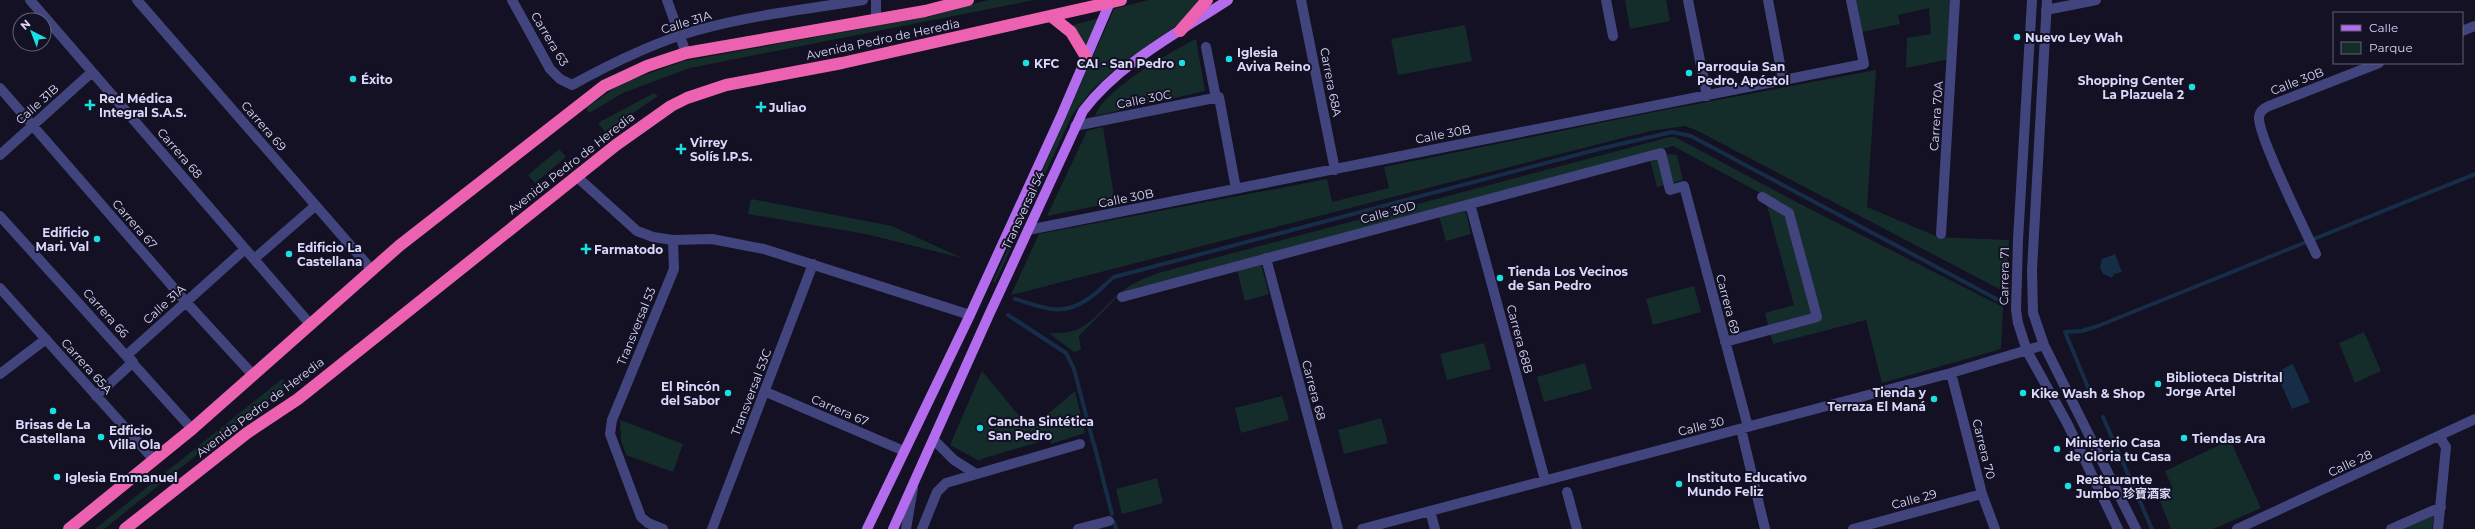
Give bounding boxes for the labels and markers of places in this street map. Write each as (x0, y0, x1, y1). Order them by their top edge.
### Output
place label: Nuevo Ley Wah (2025, 30, 2123, 45)
marker: Nuevo Ley Wah (2012, 32, 2022, 42)
place label: Iglesia Aviva Reino (1236, 45, 1311, 74)
marker: Iglesia Aviva Reino (1224, 54, 1234, 64)
place label: KFC (1034, 56, 1059, 71)
place label: CAI - San Pedro (1077, 56, 1174, 71)
marker: KFC (1021, 58, 1031, 68)
marker: CAI - San Pedro (1177, 58, 1187, 68)
place label: Parroquia San Pedro, Apóstol (1697, 59, 1789, 88)
marker: Parroquia San Pedro, Apóstol (1684, 68, 1694, 78)
place label: Éxito (361, 72, 393, 87)
place label: Shopping Center La Plazuela 2 (2078, 73, 2184, 102)
marker: Éxito (348, 74, 358, 84)
marker: Shopping Center La Plazuela 2 (2187, 82, 2197, 92)
place label: Red Médica Integral S.A.S. (99, 91, 187, 120)
marker: Red Médica Integral S.A.S. (84, 99, 96, 111)
place label: Juliao (768, 100, 806, 115)
marker: Juliao (756, 102, 766, 112)
place label: Virrey Solís I.P.S. (689, 135, 752, 164)
marker: Virrey Solís I.P.S. (675, 143, 687, 155)
place label: Edificio Mari. Val (36, 225, 89, 254)
marker: Edificio Mari. Val (92, 234, 102, 244)
place label: Edificio La Castellana (297, 240, 362, 269)
place label: Farmatodo (594, 242, 663, 257)
marker: Farmatodo (581, 244, 591, 254)
marker: Edificio La Castellana (284, 249, 294, 259)
place label: Tienda Los Vecinos de San Pedro (1508, 264, 1629, 293)
marker: Tienda Los Vecinos de San Pedro (1495, 273, 1505, 283)
place label: Biblioteca Distrital Jorge Artel (2165, 370, 2283, 399)
place label: El Rincón del Sabor (661, 379, 720, 408)
marker: Biblioteca Distrital Jorge Artel (2153, 379, 2163, 389)
place label: Tienda y Terraza El Maná (1827, 385, 1927, 414)
place label: Kike Wash & Shop (2031, 386, 2145, 401)
marker: El Rincón del Sabor (723, 388, 733, 398)
marker: Kike Wash & Shop (2018, 388, 2028, 398)
marker: Tienda y Terraza El Maná (1929, 394, 1939, 404)
marker: Brisas de La Castellana (48, 406, 58, 416)
place label: Cancha Sintética San Pedro (988, 414, 1094, 443)
place label: Brisas de La Castellana (15, 417, 91, 446)
place label: Edficio Villa Ola (108, 423, 161, 452)
marker: Cancha Sintética San Pedro (975, 423, 985, 433)
place label: Tiendas Ara (2192, 431, 2266, 446)
marker: Edficio Villa Ola (96, 432, 106, 442)
marker: Tiendas Ara (2179, 433, 2189, 443)
place label: Ministerio Casa de Gloria tu Casa (2065, 435, 2171, 464)
marker: Ministerio Casa de Gloria tu Casa (2052, 444, 2062, 454)
place label: Iglesia Emmanuel (65, 470, 178, 485)
place label: Instituto Educativo Mundo Feliz (1687, 470, 1807, 499)
marker: Iglesia Emmanuel (52, 472, 62, 482)
place label: Restaurante Jumbo 珍寶酒家 (2075, 472, 2171, 501)
marker: Instituto Educativo Mundo Feliz (1674, 479, 1684, 489)
marker: Restaurante Jumbo 珍寶酒家 (2063, 481, 2073, 491)

